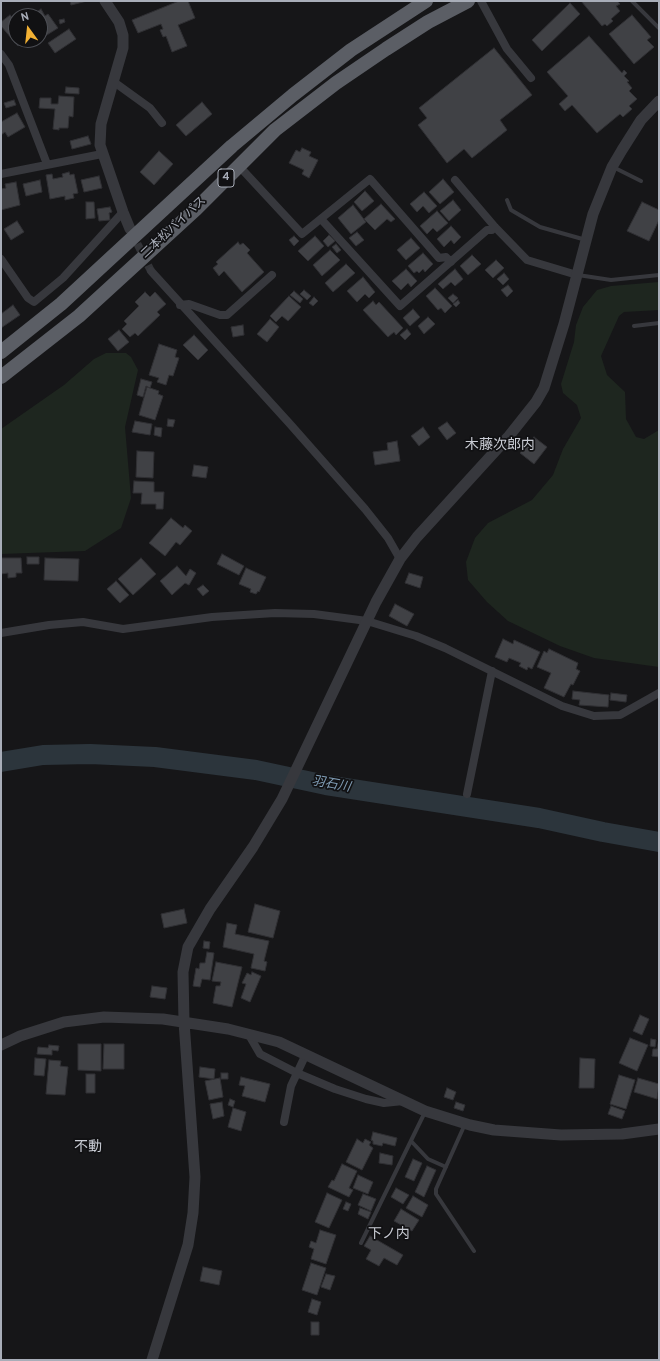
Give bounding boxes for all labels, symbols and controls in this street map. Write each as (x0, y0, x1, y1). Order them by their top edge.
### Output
north arrow (8, 8, 48, 48)
text: N (20, 10, 31, 25)
road number: 4 (218, 169, 234, 187)
street label: 二本松バイパス (138, 194, 210, 262)
district label: 木藤次郎内 (465, 438, 535, 454)
water label: 羽石川 (310, 774, 352, 796)
district label: 不動 (74, 1140, 102, 1156)
district label: 下ノ内 (368, 1227, 410, 1243)

